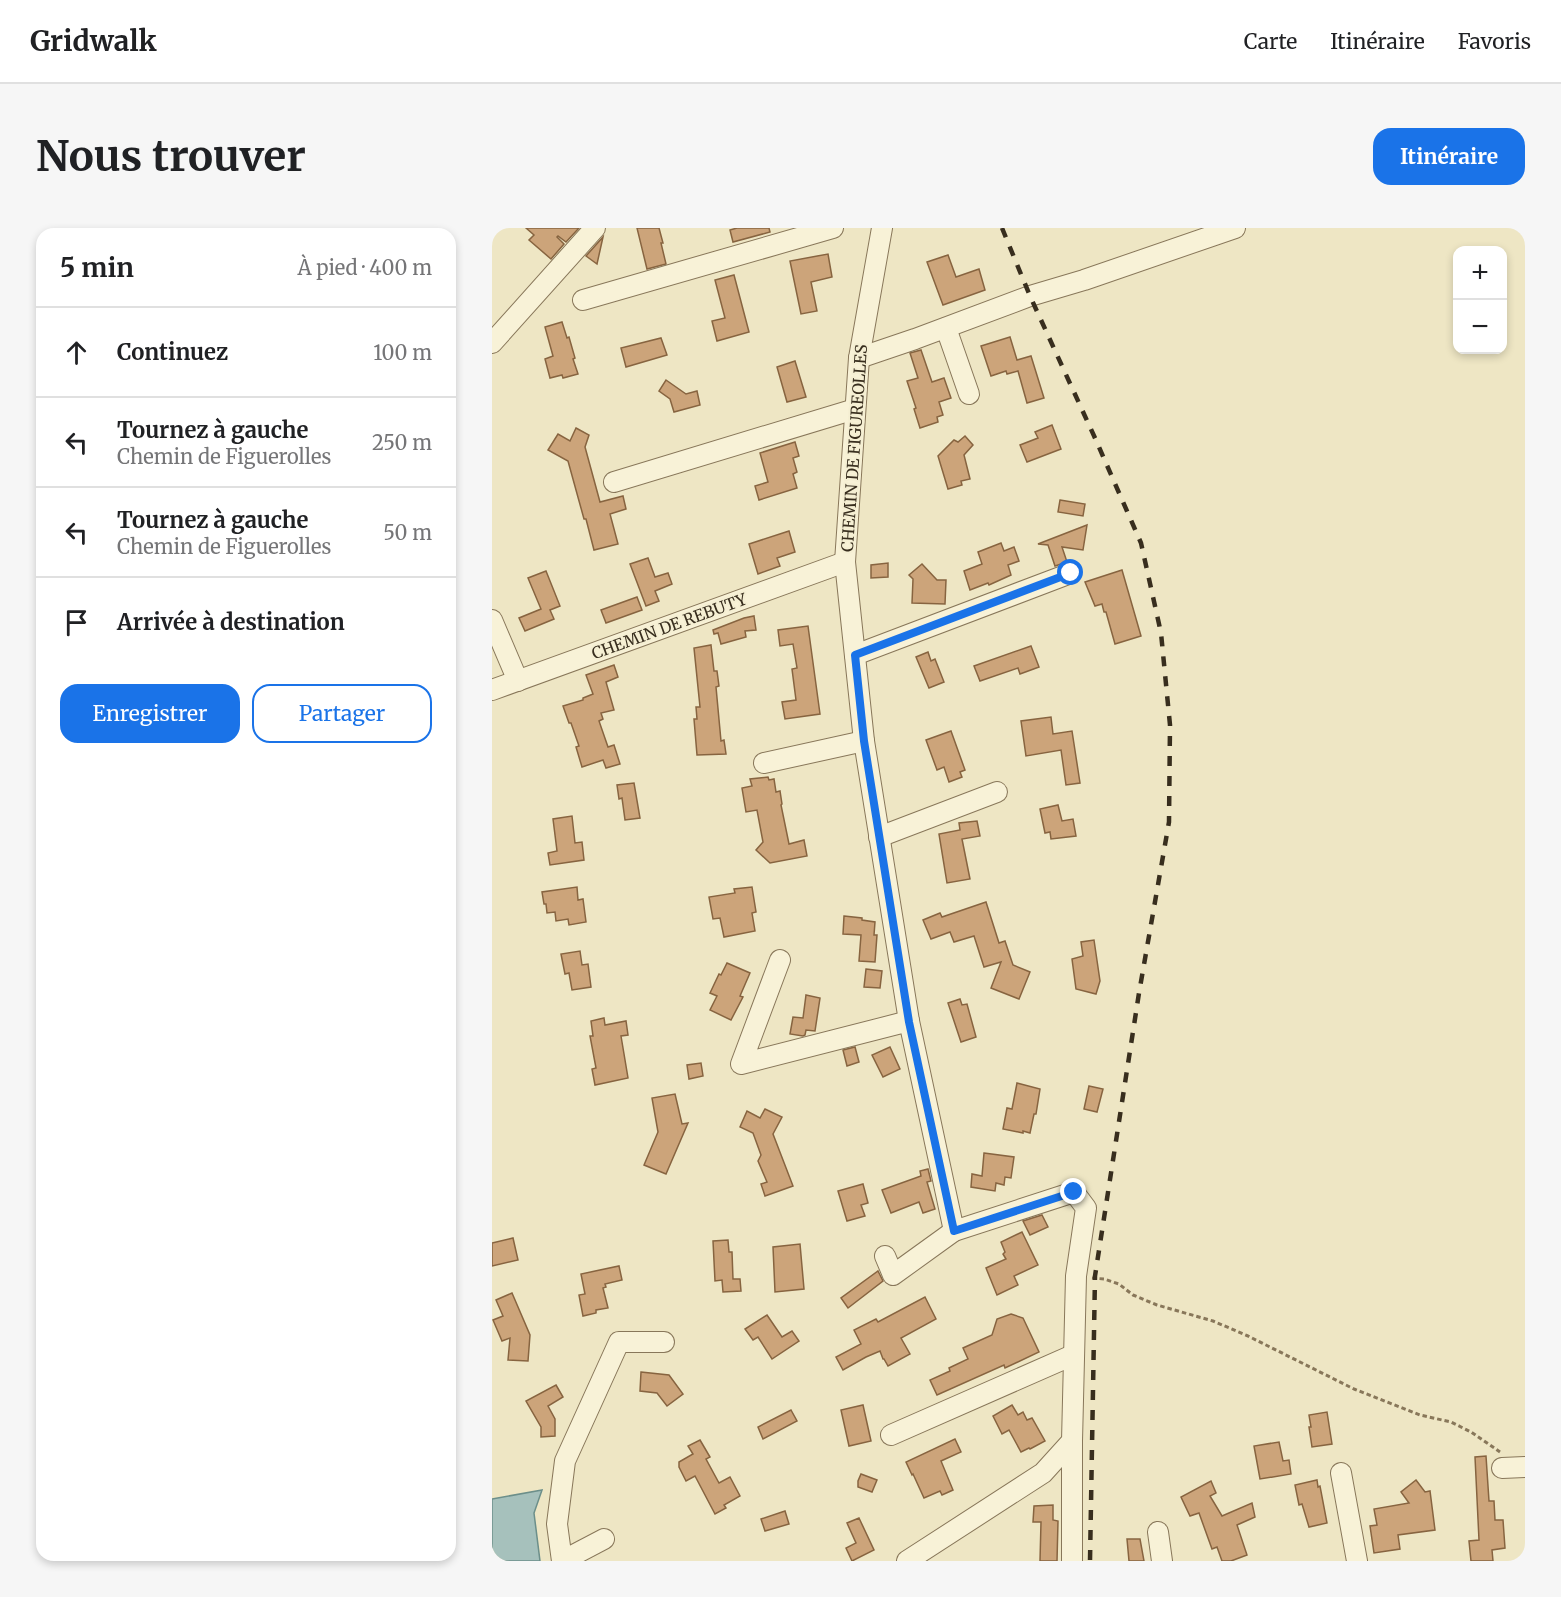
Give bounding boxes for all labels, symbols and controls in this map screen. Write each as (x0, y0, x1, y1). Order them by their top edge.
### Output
text: Gridwalk (30, 23, 157, 59)
text: Carte (1244, 28, 1297, 55)
text: Itinéraire (1330, 28, 1425, 55)
text: Favoris (1458, 28, 1531, 55)
button: Itinéraire (1373, 128, 1525, 185)
text: Nous trouver (36, 130, 306, 182)
map controls (1453, 246, 1507, 354)
button: + (1453, 246, 1507, 300)
text: 5 min (60, 251, 134, 284)
text: À pied · 400 m (297, 255, 432, 280)
button: − (1453, 300, 1507, 354)
icon: ahead (60, 336, 93, 369)
text: Continuez (117, 338, 228, 366)
text: 100 m (373, 340, 432, 365)
street label: CHEMIN DE FIGUREOLLES (837, 344, 871, 552)
text: Tournez à gauche (117, 416, 308, 444)
icon: left (60, 426, 93, 459)
text: 250 m (372, 430, 432, 455)
text: Chemin de Figuerolles (117, 444, 331, 469)
text: Tournez à gauche (117, 506, 308, 534)
icon: left (60, 516, 93, 549)
text: 50 m (383, 520, 432, 545)
text: Chemin de Figuerolles (117, 534, 331, 559)
route start (1057, 559, 1083, 585)
street label: CHEMIN DE REBUTY (589, 588, 750, 663)
icon: arrive (60, 606, 93, 639)
text: Arrivée à destination (117, 608, 345, 636)
button: Enregistrer (60, 684, 240, 743)
button: Partager (252, 684, 432, 743)
route end (1060, 1178, 1086, 1204)

